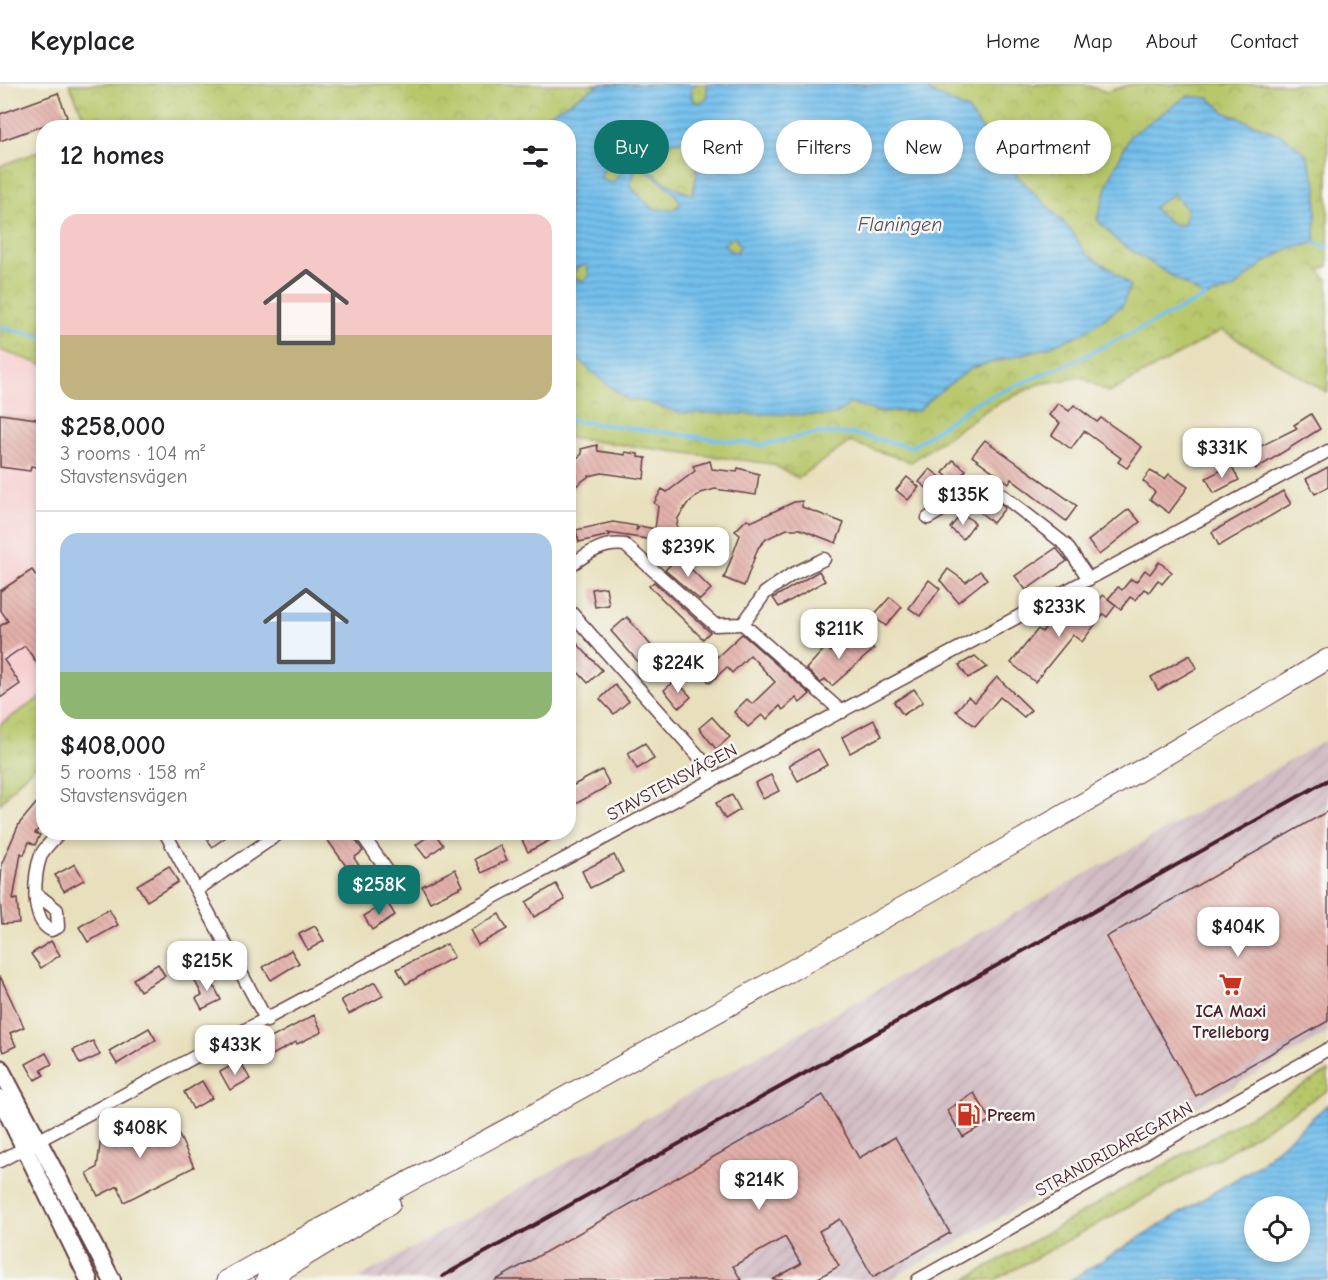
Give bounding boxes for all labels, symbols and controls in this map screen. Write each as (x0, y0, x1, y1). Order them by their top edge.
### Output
text: Keyplace (30, 25, 135, 57)
text: Home (986, 29, 1040, 53)
text: Map (1073, 29, 1113, 53)
text: About (1146, 29, 1197, 53)
text: Contact (1230, 29, 1298, 53)
chip: Buy (594, 120, 669, 174)
chip: Rent (681, 120, 764, 174)
chip: Filters (776, 120, 872, 174)
chip: New (884, 120, 963, 174)
chip: Apartment (975, 120, 1111, 174)
icon: filters (519, 140, 552, 173)
text: 12 homes (60, 141, 164, 171)
water label: Flaningen (858, 213, 942, 236)
icon: home (252, 253, 360, 361)
text: $258,000 (60, 412, 165, 442)
pin: $331K (1180, 428, 1264, 479)
text: $331K (1197, 436, 1247, 459)
text: 3 rooms · 104 m² (60, 442, 205, 465)
text: Stavstensvägen (60, 465, 188, 488)
pin: $135K (921, 475, 1005, 526)
text: $135K (937, 483, 989, 506)
pin: $239K (646, 527, 730, 578)
text: $239K (661, 535, 715, 558)
icon: home (252, 572, 360, 680)
pin: $233K (1017, 587, 1101, 638)
text: $233K (1033, 595, 1085, 618)
pin: $211K (797, 609, 881, 660)
text: $211K (815, 617, 863, 640)
pin: $224K (636, 643, 720, 694)
text: $224K (652, 651, 704, 674)
text: $408,000 (60, 731, 166, 761)
street label: STAVSTENSVÄGEN (604, 739, 741, 826)
text: 5 rooms · 158 m² (60, 761, 205, 784)
text: Stavstensvägen (60, 784, 188, 807)
pin: $258K (337, 865, 421, 916)
text: $258K (352, 873, 406, 896)
pin: $404K (1196, 907, 1280, 958)
text: $404K (1211, 915, 1265, 938)
pin: $215K (165, 941, 249, 992)
text: $215K (181, 949, 233, 972)
supermarket icon: ICA Maxi Trelleborg (1218, 972, 1244, 998)
place label: ICA Maxi Trelleborg (1192, 1001, 1270, 1043)
pin: $433K (193, 1025, 277, 1076)
text: $433K (209, 1033, 261, 1056)
street label: STRANDRIDAREGATAN (1032, 1097, 1197, 1201)
fuel station icon: Preem (956, 1102, 982, 1128)
place label: Preem (987, 1105, 1036, 1126)
pin: $408K (98, 1108, 182, 1159)
text: $408K (113, 1116, 167, 1139)
pin: $214K (717, 1160, 801, 1211)
text: $214K (734, 1168, 784, 1191)
map controls (1244, 1196, 1310, 1262)
button: locate (1244, 1196, 1310, 1262)

